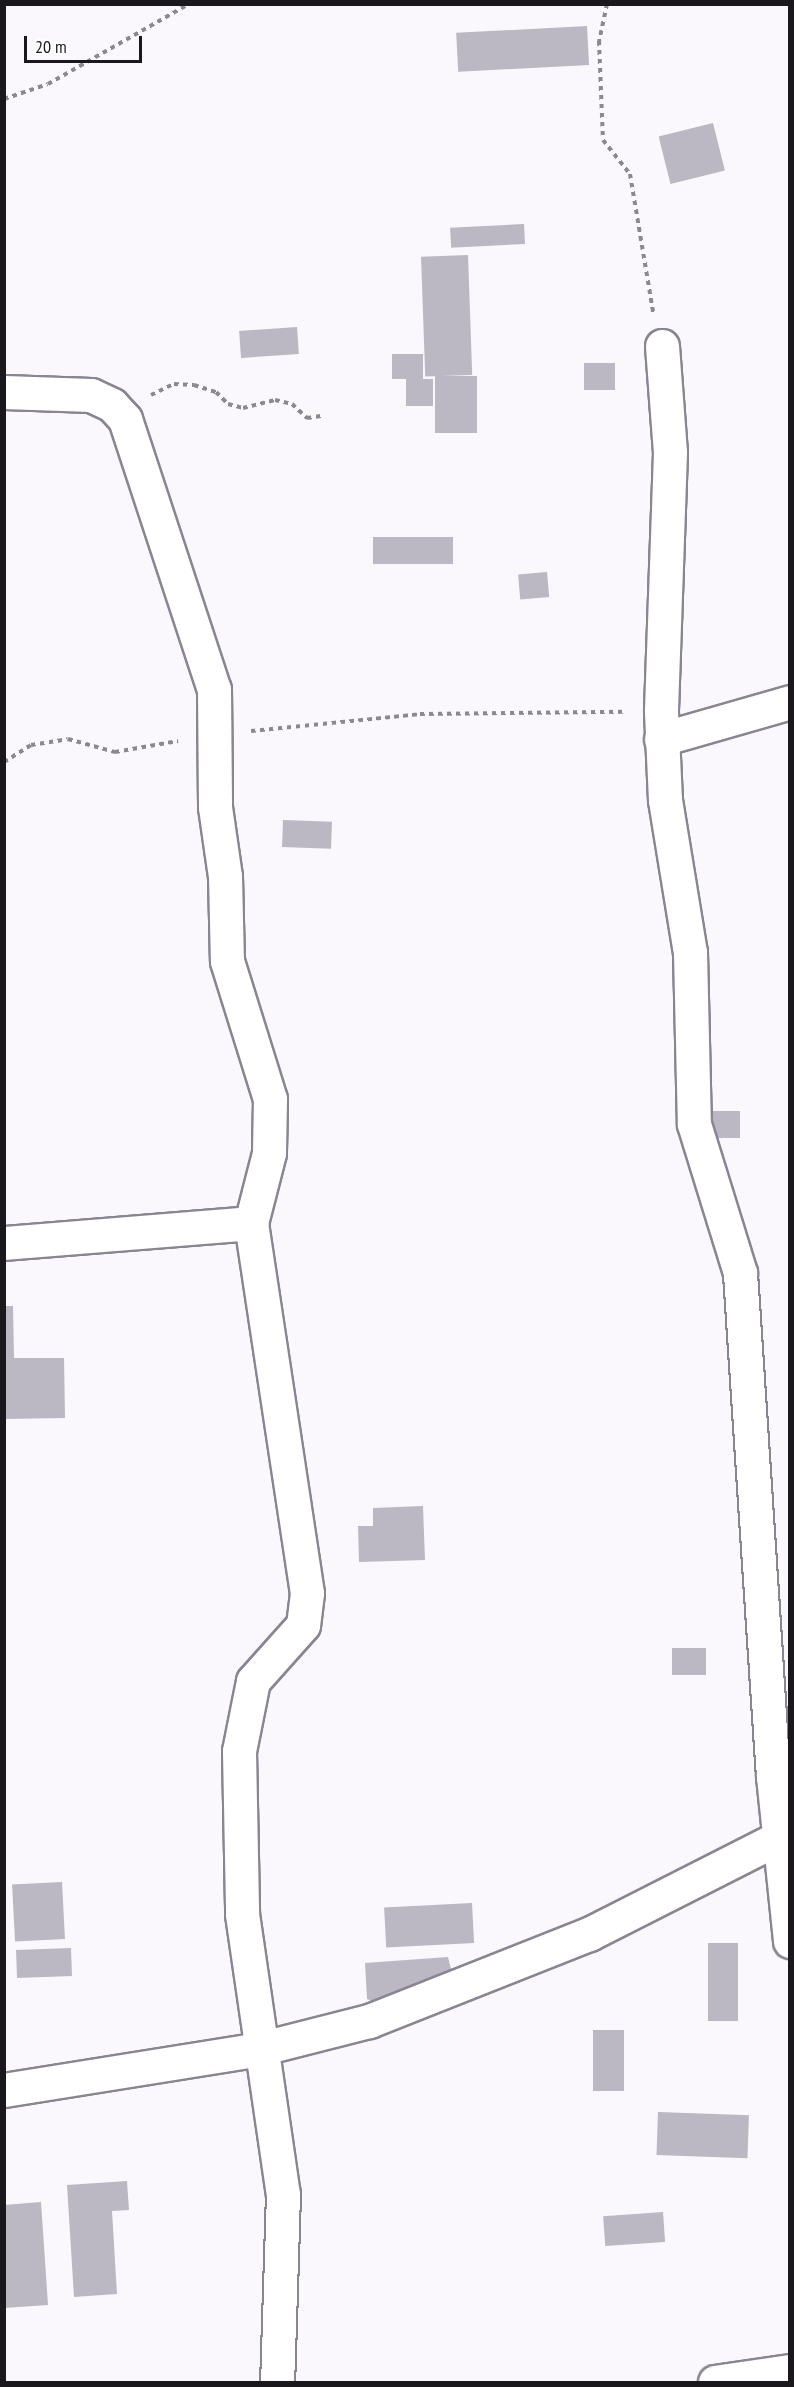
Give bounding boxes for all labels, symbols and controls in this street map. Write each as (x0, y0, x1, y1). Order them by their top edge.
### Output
scale bar (27, 24, 146, 62)
text: 20 m (35, 35, 67, 58)

